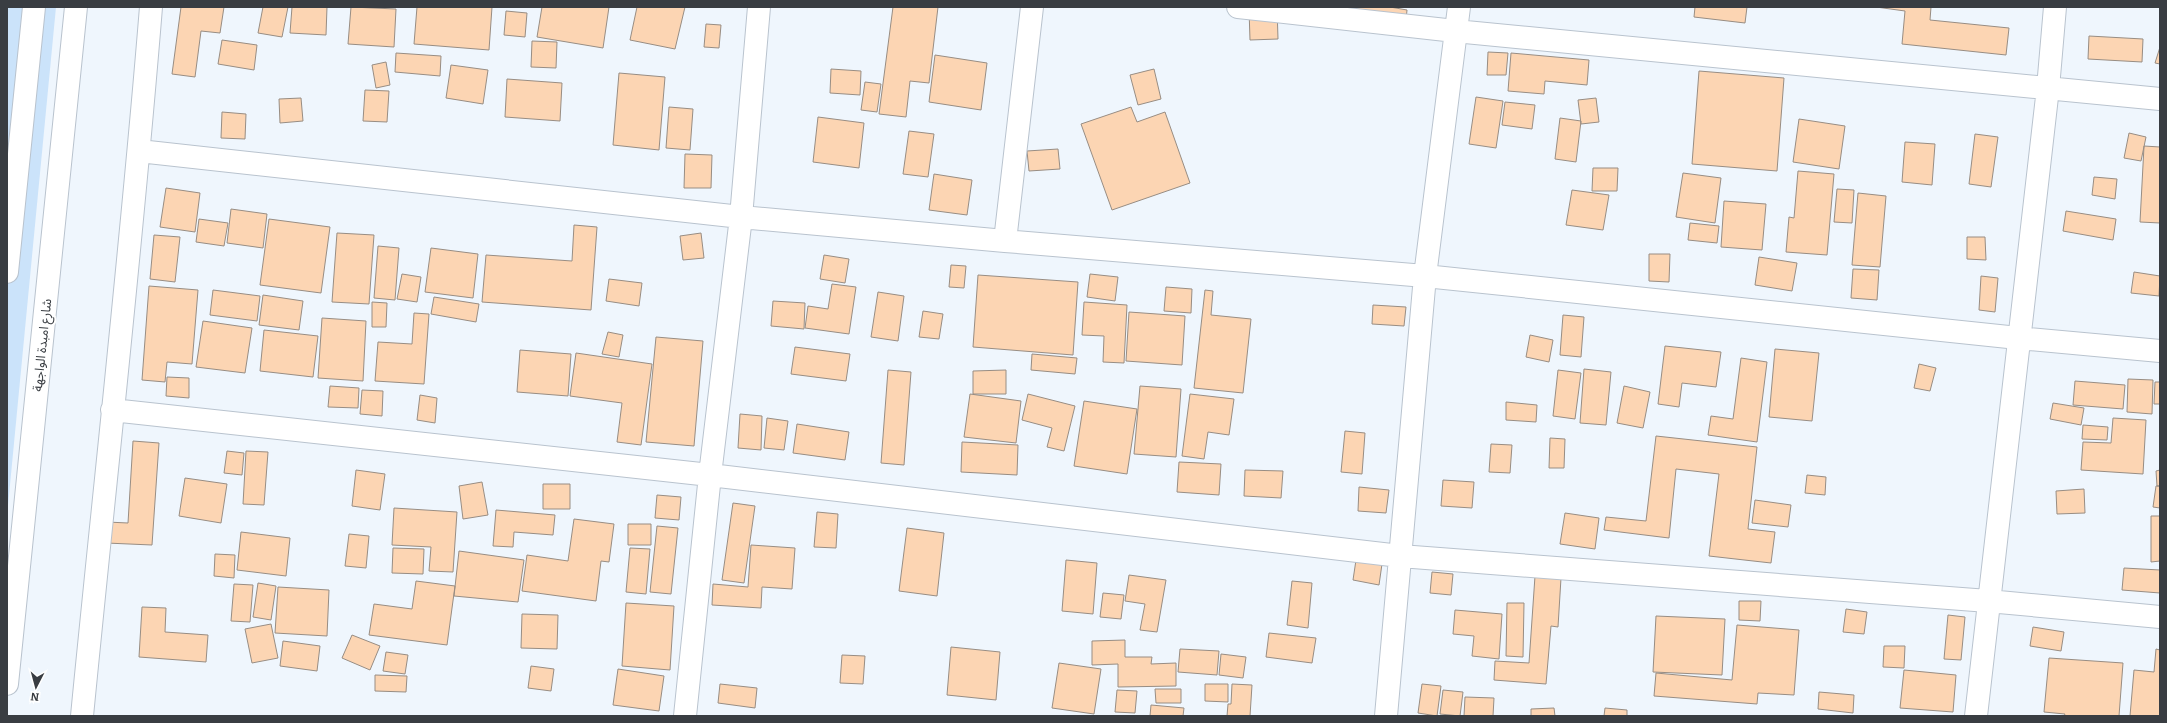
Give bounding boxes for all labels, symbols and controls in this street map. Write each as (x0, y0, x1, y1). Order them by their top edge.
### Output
street label: شارع امبدة الواجهة (30, 298, 57, 393)
north arrow (16, 667, 56, 707)
text: N (30, 689, 40, 703)

